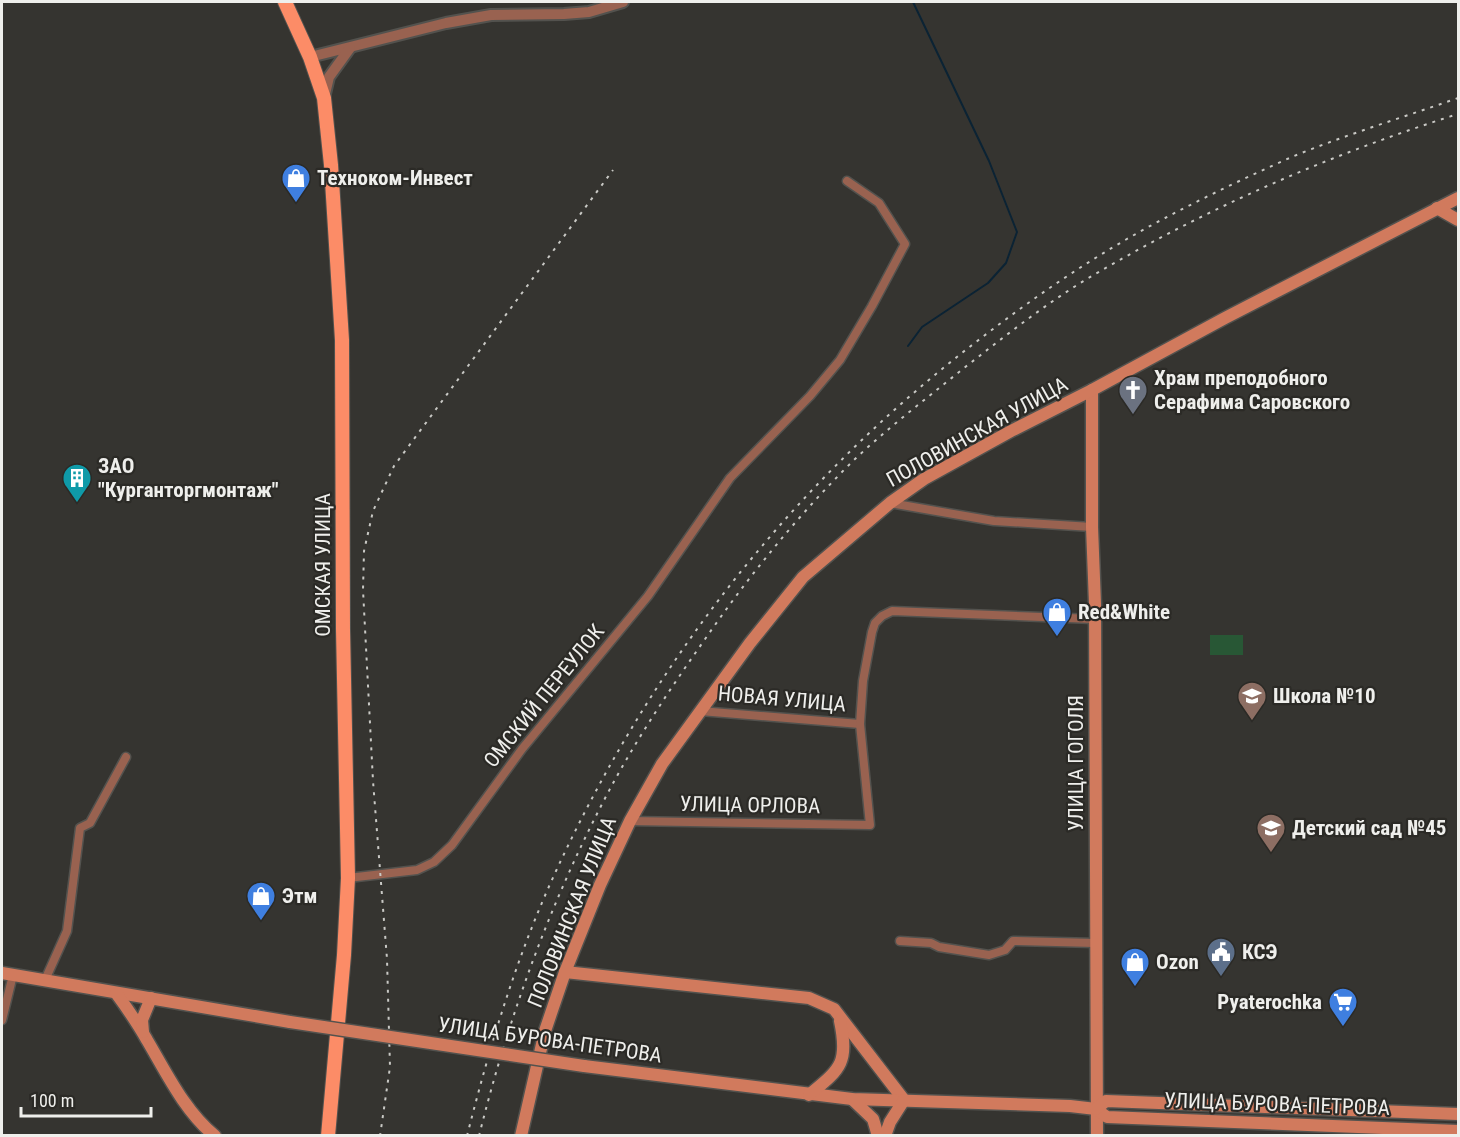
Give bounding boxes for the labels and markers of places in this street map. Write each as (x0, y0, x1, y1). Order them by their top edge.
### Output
shop icon: Техноком-Инвест (280, 162, 312, 204)
place label: Техноком-Инвест (317, 166, 473, 190)
place label: Храм преподобного Серафима Саровского (1154, 366, 1350, 414)
church icon: Храм преподобного Серафима Саровского (1117, 374, 1149, 416)
place label: ЗАО "Курганторгмонтаж" (98, 454, 279, 502)
building icon: ЗАО "Курганторгмонтаж" (61, 462, 93, 504)
shop icon: Red&White (1041, 596, 1073, 638)
place label: Red&White (1078, 600, 1170, 624)
school or university icon: Школа №10 (1236, 680, 1268, 722)
place label: Школа №10 (1273, 684, 1376, 708)
school or university icon: Детский сад №45 (1255, 812, 1287, 854)
place label: Детский сад №45 (1292, 816, 1446, 840)
shop icon: Этм (245, 880, 277, 922)
place label: Этм (282, 884, 317, 908)
public building icon: КСЭ (1205, 936, 1237, 978)
place label: КСЭ (1242, 940, 1277, 964)
shop icon: Ozon (1119, 946, 1151, 988)
place label: Ozon (1156, 950, 1199, 974)
supermarket icon: Pyaterochka (1327, 986, 1359, 1028)
place label: Pyaterochka (1217, 990, 1322, 1014)

